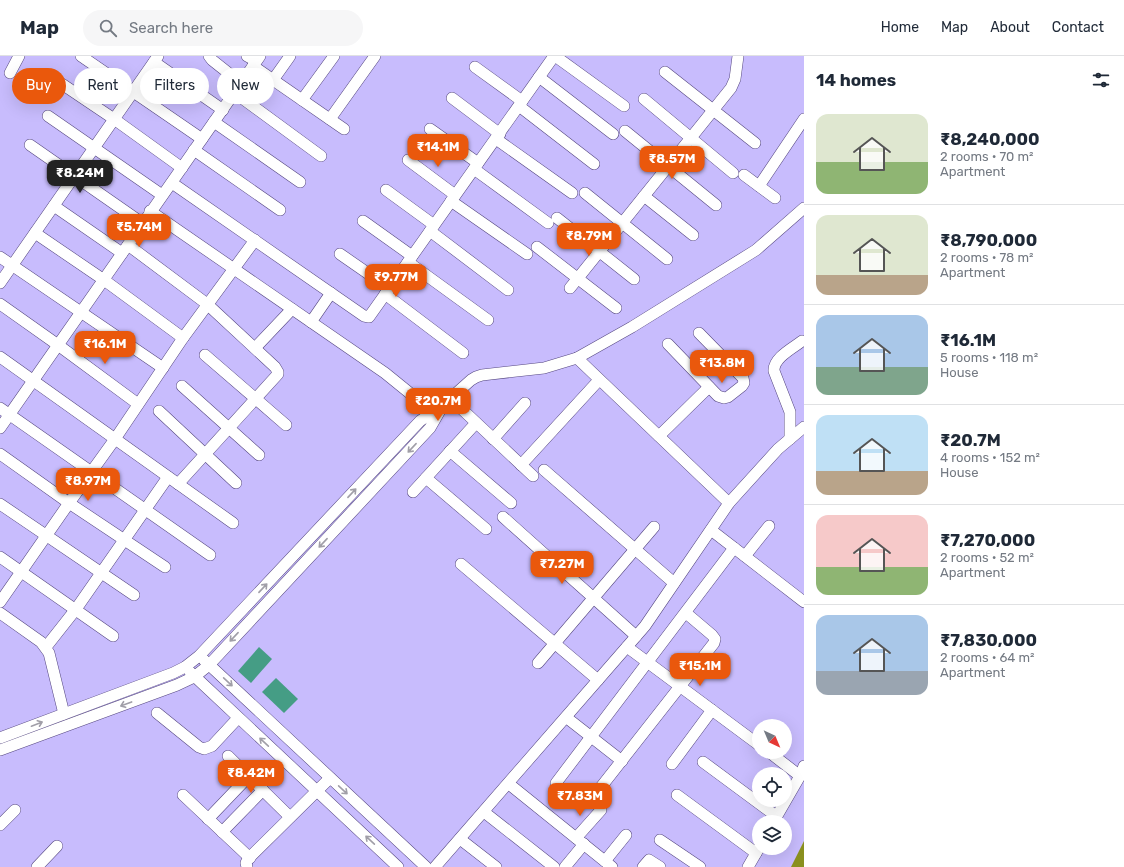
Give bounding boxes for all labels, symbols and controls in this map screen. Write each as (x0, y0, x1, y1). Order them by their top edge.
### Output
search box (83, 10, 363, 46)
text: Map (20, 16, 59, 39)
icon: search (97, 17, 119, 39)
text: Search here (129, 19, 213, 37)
text: Home (881, 19, 919, 36)
text: Map (941, 19, 968, 36)
text: About (990, 19, 1030, 36)
text: Contact (1052, 19, 1104, 36)
chip: Buy (12, 68, 66, 104)
chip: Rent (74, 68, 132, 104)
chip: Filters (140, 68, 209, 104)
chip: New (217, 68, 274, 104)
icon: filters (1090, 69, 1112, 91)
text: 14 homes (816, 70, 896, 90)
text: ₹8,240,000 (940, 129, 1040, 149)
icon: home (848, 130, 896, 178)
pin: ₹14.1M (405, 134, 471, 168)
text: ₹14.1M (416, 139, 460, 154)
pin: ₹8.57M (639, 146, 705, 180)
text: 2 rooms · 70 m² (940, 149, 1034, 164)
text: ₹8.57M (649, 151, 695, 166)
pin: ₹8.24M (47, 160, 113, 194)
text: Apartment (940, 164, 1005, 179)
text: ₹8.24M (56, 165, 104, 180)
pin: ₹5.74M (106, 214, 172, 248)
text: ₹5.74M (116, 219, 162, 234)
pin: ₹8.79M (556, 223, 622, 257)
text: ₹8.79M (566, 228, 612, 243)
text: ₹8,790,000 (940, 230, 1037, 250)
icon: home (848, 231, 896, 279)
text: 2 rooms · 78 m² (940, 250, 1034, 265)
pin: ₹9.77M (363, 264, 429, 298)
text: Apartment (940, 265, 1005, 280)
text: ₹9.77M (374, 269, 418, 284)
text: ₹16.1M (940, 330, 996, 350)
pin: ₹16.1M (72, 331, 138, 365)
icon: home (848, 331, 896, 379)
text: ₹16.1M (84, 336, 126, 351)
pin: ₹13.8M (689, 350, 755, 384)
text: 5 rooms · 118 m² (940, 350, 1038, 365)
text: ₹13.8M (699, 355, 745, 370)
text: House (940, 365, 978, 380)
pin: ₹20.7M (405, 388, 471, 422)
text: ₹20.7M (415, 393, 461, 408)
text: ₹20.7M (940, 430, 1001, 450)
icon: home (848, 431, 896, 479)
one-way arrow (407, 443, 417, 453)
text: 4 rooms · 152 m² (940, 450, 1040, 465)
text: House (940, 465, 978, 480)
pin: ₹8.97M (55, 468, 121, 502)
text: ₹8.97M (65, 473, 111, 488)
one-way arrow (347, 488, 357, 498)
text: ₹7,270,000 (940, 530, 1035, 550)
icon: home (848, 531, 896, 579)
one-way arrow (318, 538, 328, 548)
text: 2 rooms · 52 m² (940, 550, 1034, 565)
pin: ₹7.27M (529, 551, 595, 585)
text: ₹7.27M (540, 556, 584, 571)
text: Apartment (940, 565, 1005, 580)
one-way arrow (258, 583, 268, 593)
text: ₹7,830,000 (940, 630, 1037, 650)
icon: home (848, 631, 896, 679)
one-way arrow (229, 632, 239, 642)
text: 2 rooms · 64 m² (940, 650, 1035, 665)
pin: ₹15.1M (667, 653, 733, 687)
text: ₹15.1M (679, 658, 721, 673)
text: Apartment (940, 665, 1005, 680)
one-way arrow (222, 678, 233, 687)
one-way arrow (119, 701, 132, 708)
one-way arrow (30, 719, 42, 727)
north arrow (752, 719, 792, 759)
map controls (752, 719, 792, 855)
one-way arrow (259, 738, 269, 747)
pin: ₹8.42M (218, 760, 284, 794)
text: ₹8.42M (227, 765, 275, 780)
button: locate (752, 767, 792, 807)
pin: ₹7.83M (547, 783, 613, 817)
one-way arrow (338, 785, 348, 795)
text: ₹7.83M (557, 788, 603, 803)
button: layers (752, 815, 792, 855)
one-way arrow (365, 836, 375, 845)

